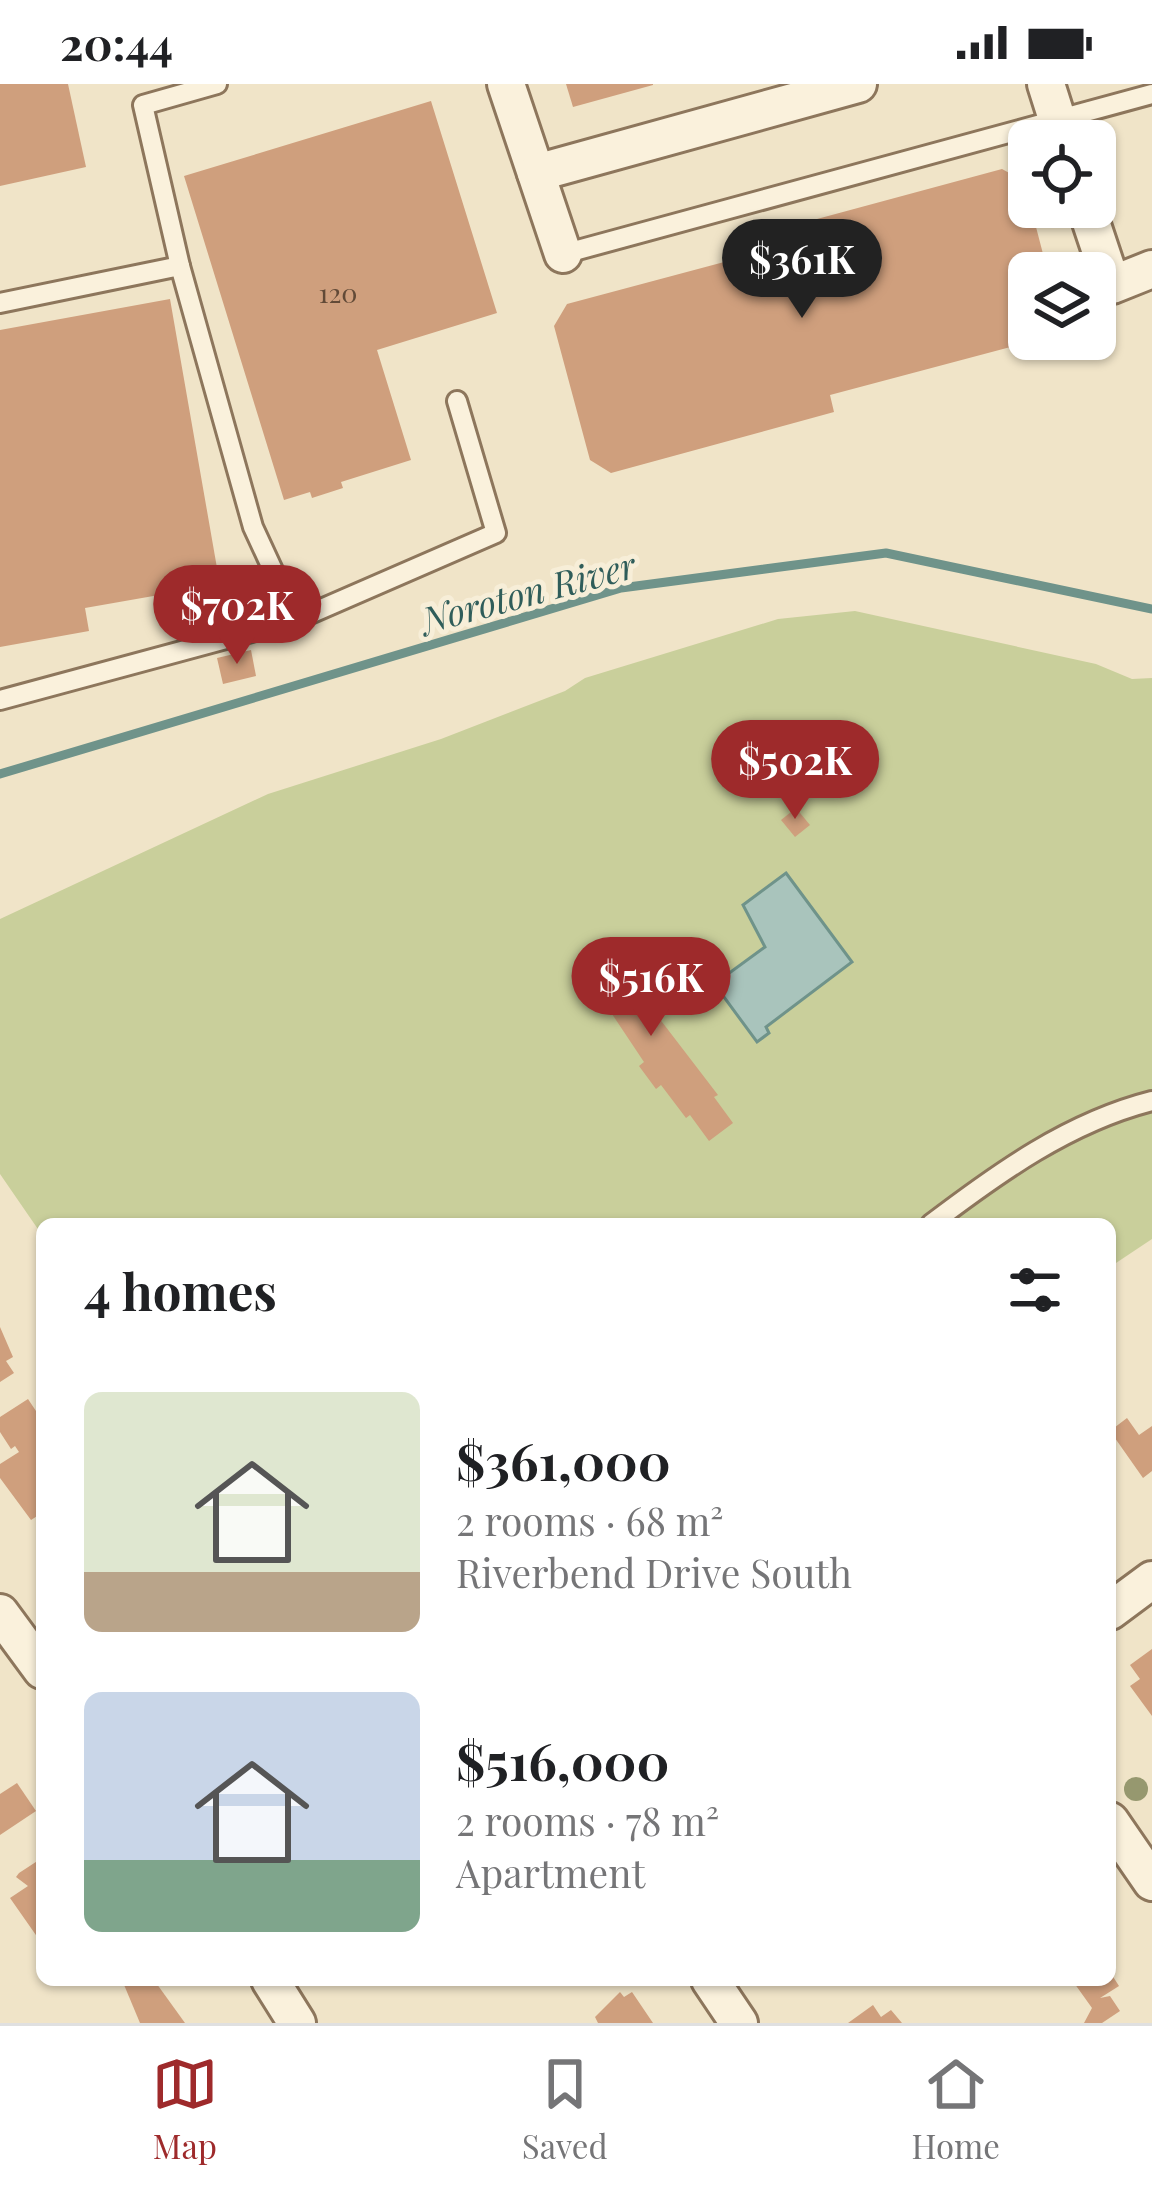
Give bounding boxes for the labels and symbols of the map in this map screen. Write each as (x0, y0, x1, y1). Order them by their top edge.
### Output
pin: $361K (718, 219, 886, 321)
house number: 120 (318, 274, 358, 310)
water label: Noroton River (413, 539, 642, 643)
pin: $702K (153, 565, 321, 667)
pin: $502K (711, 720, 879, 822)
pin: $516K (567, 937, 735, 1039)

